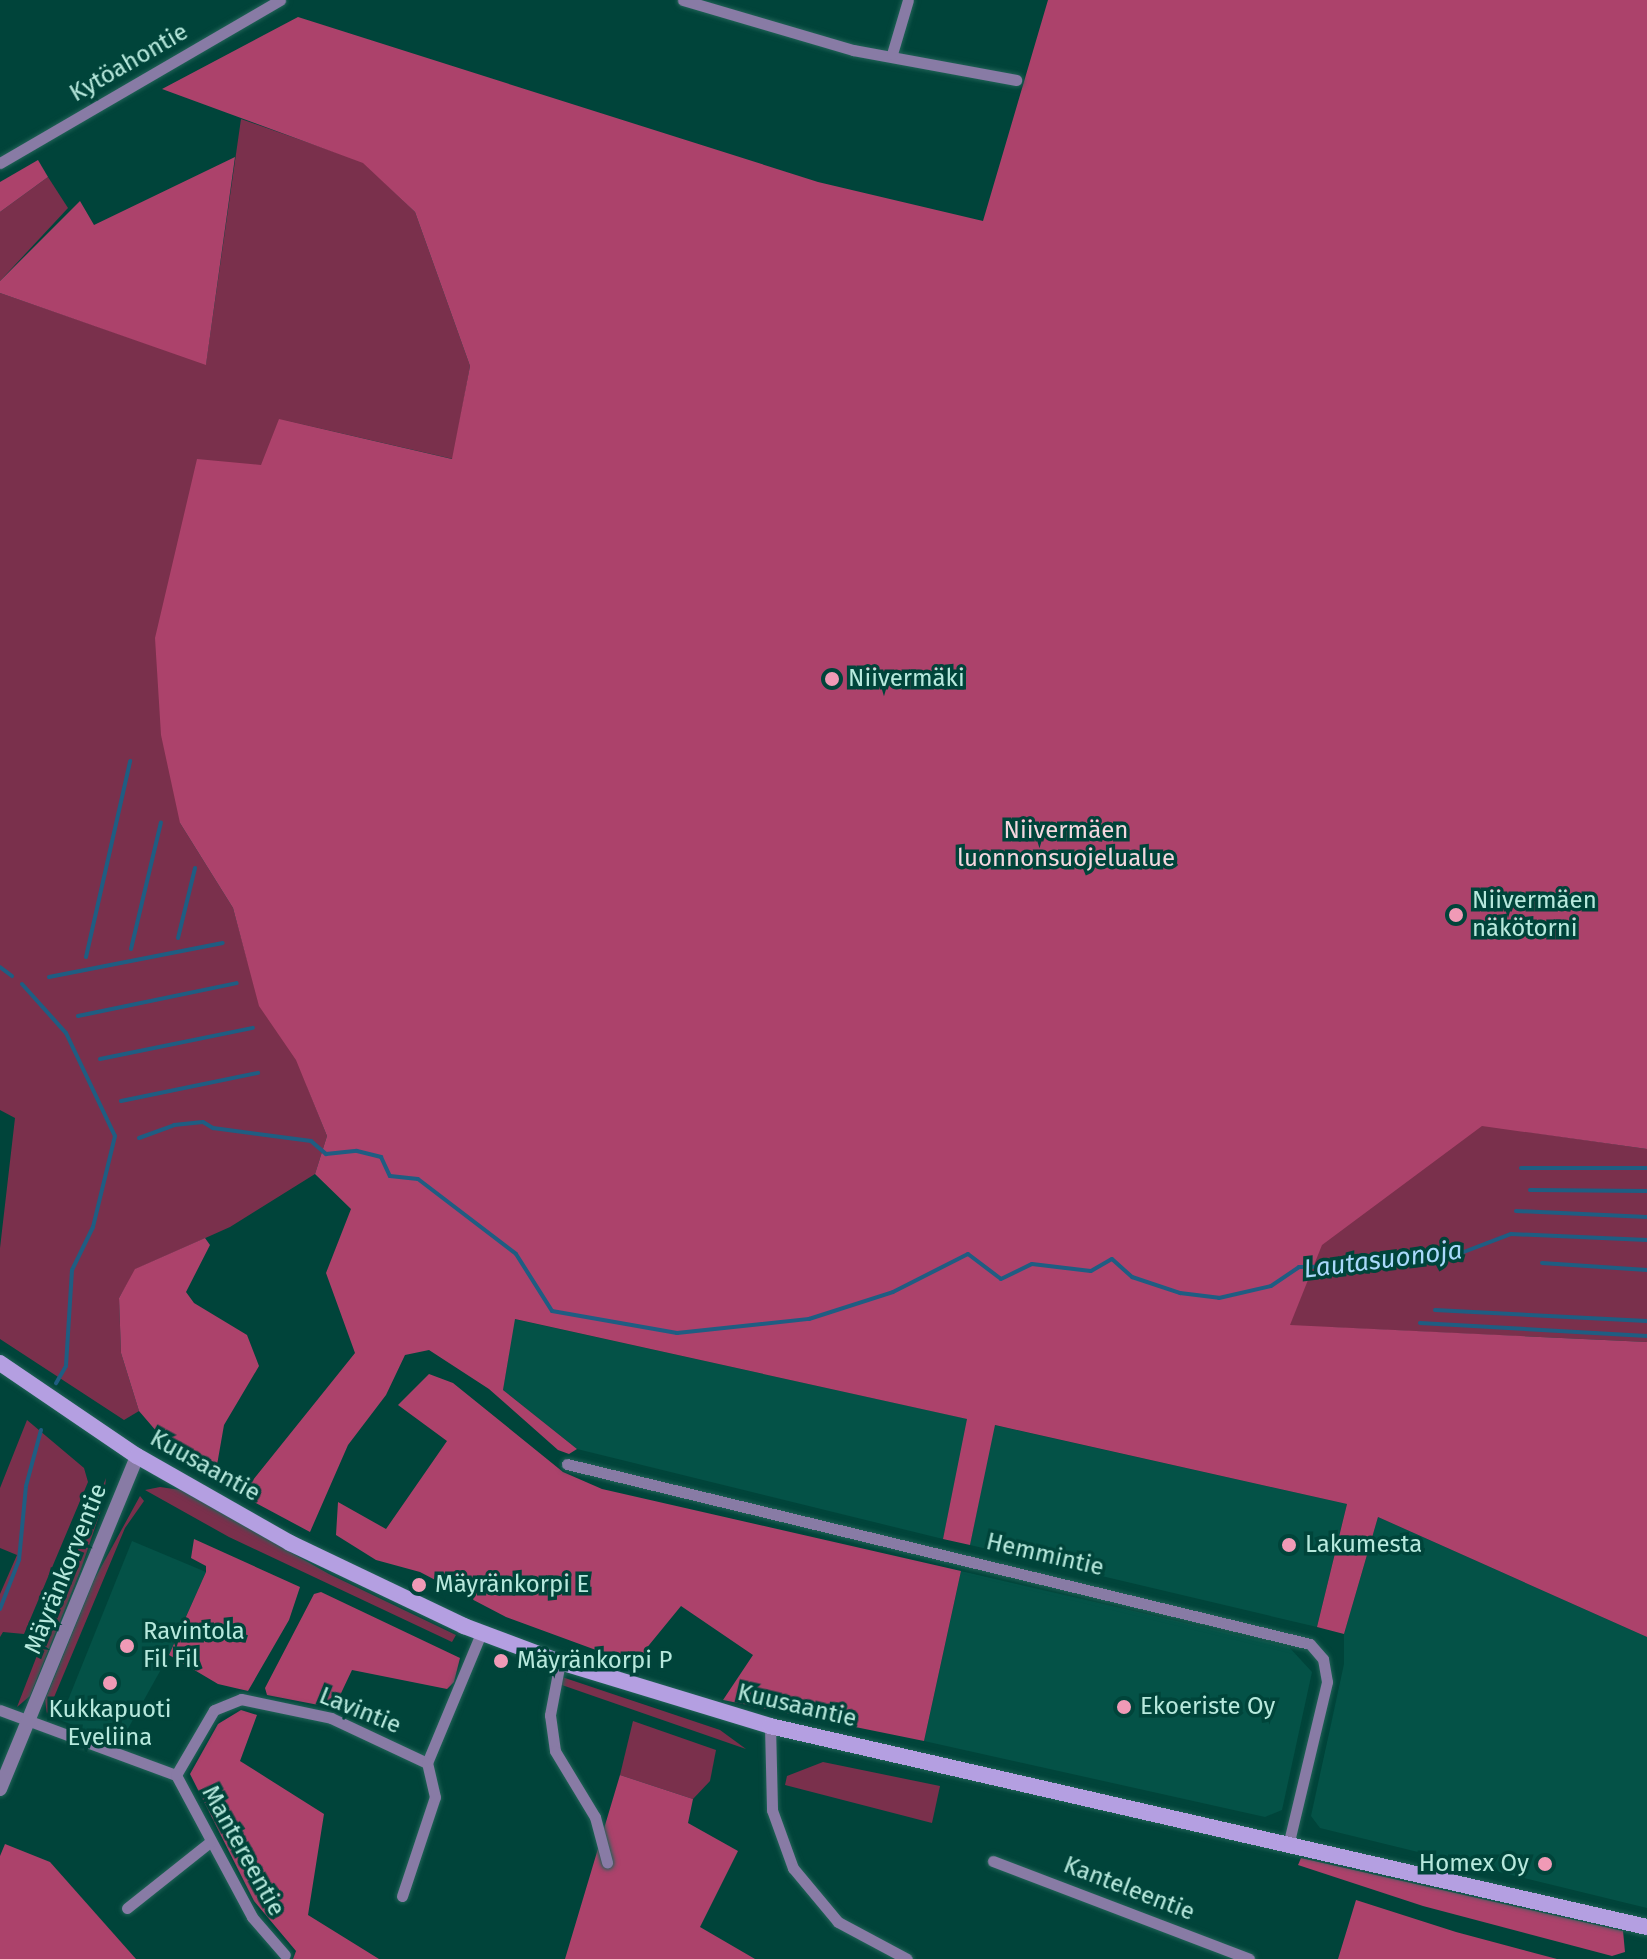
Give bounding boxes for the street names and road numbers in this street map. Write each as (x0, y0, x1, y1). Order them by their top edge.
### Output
street label: Kytöahontie (65, 18, 193, 108)
street label: Kuusaantie (145, 1424, 265, 1508)
street label: Mäyränkorventie (19, 1479, 113, 1659)
street label: Hemmintie (983, 1527, 1107, 1583)
street label: Kuusaantie (735, 1678, 859, 1734)
street label: Lavintie (315, 1682, 405, 1740)
street label: Mantereentie (195, 1781, 291, 1921)
street label: Kanteleentie (1059, 1851, 1199, 1927)

